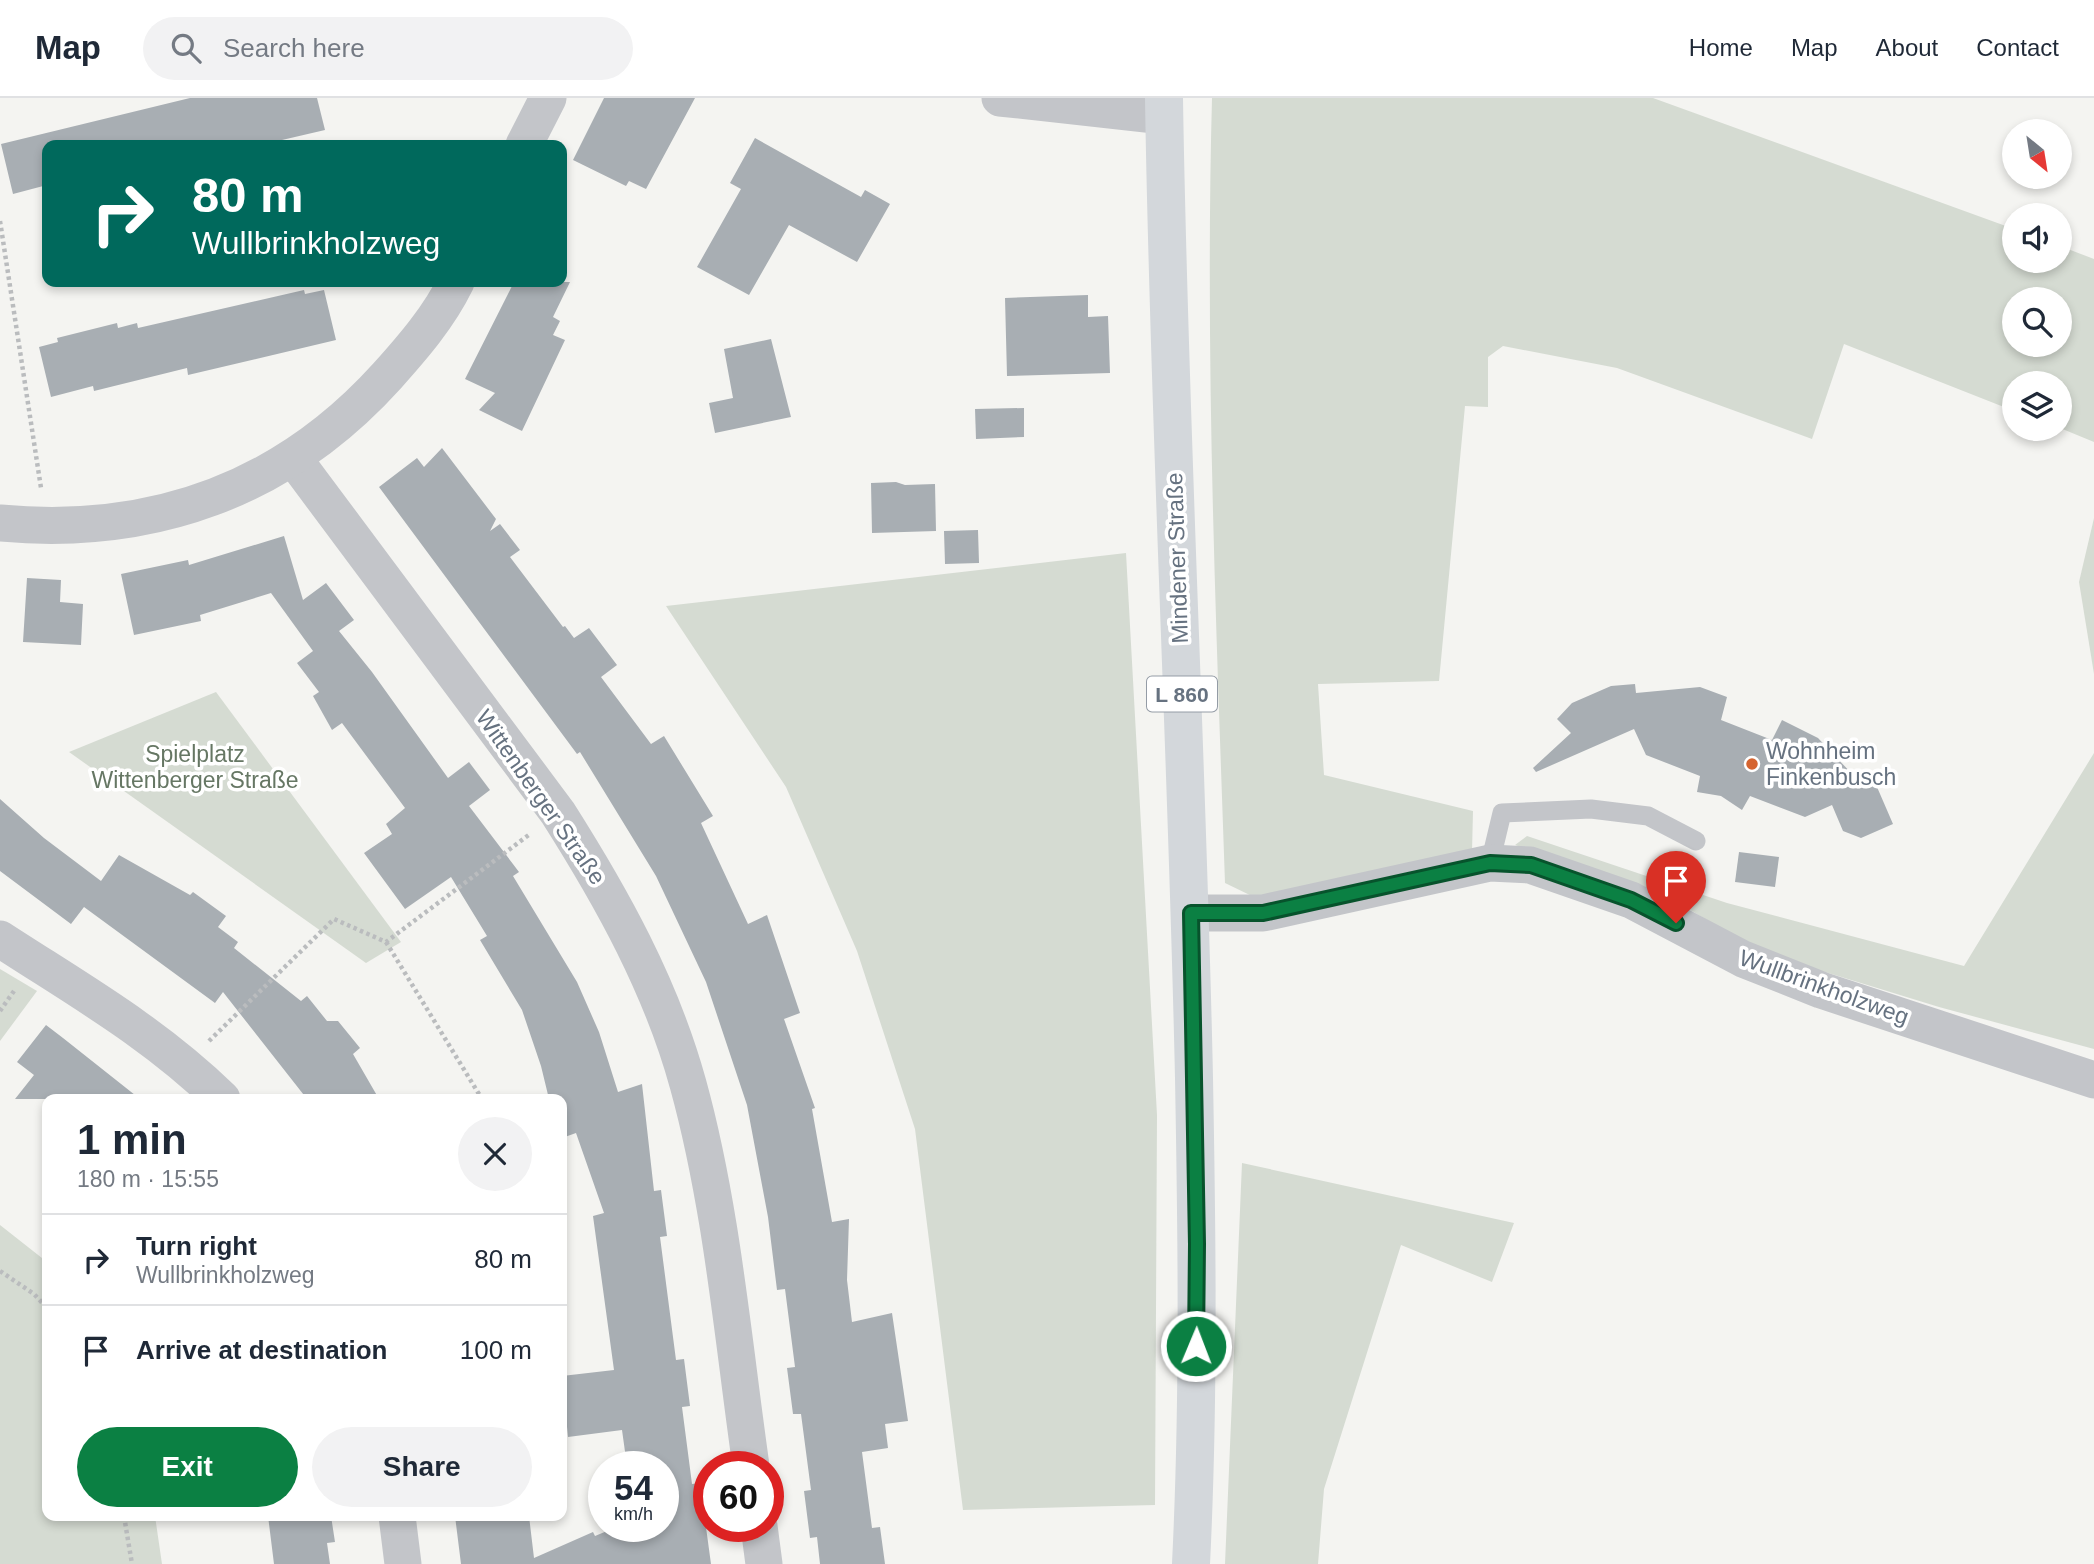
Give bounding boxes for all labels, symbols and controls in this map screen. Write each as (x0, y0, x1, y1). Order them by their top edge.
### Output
search box (143, 17, 633, 80)
text: Map (35, 29, 101, 66)
icon: search (167, 29, 205, 67)
text: Search here (223, 33, 365, 63)
text: Home (1689, 34, 1753, 61)
text: Map (1791, 34, 1838, 61)
text: About (1876, 34, 1938, 61)
text: Contact (1976, 34, 2059, 61)
north arrow (2002, 119, 2072, 189)
map controls (2002, 119, 2072, 441)
icon: right (77, 168, 168, 259)
text: 80 m (192, 168, 304, 222)
button: sound (2002, 203, 2072, 273)
text: Wullbrinkholzweg (192, 225, 440, 261)
button: search (2002, 287, 2072, 357)
button: layers (2002, 371, 2072, 441)
street label: Mindener Straße (1161, 472, 1193, 644)
road number: L 860 (1147, 676, 1217, 712)
street label: Wittenberger Straße (471, 705, 611, 889)
place label: Wohnheim Finkenbusch (1766, 738, 1896, 790)
park label: Spielplatz Wittenberger Straße (91, 741, 299, 793)
marker: Wohnheim Finkenbusch (1744, 756, 1760, 772)
pin (1646, 851, 1706, 923)
icon: arrive (1657, 862, 1695, 900)
street label: Wullbrinkholzweg (1736, 944, 1912, 1030)
text: 1 min (77, 1116, 187, 1163)
button: close (458, 1117, 532, 1191)
text: 180 m · 15:55 (77, 1166, 219, 1192)
text: Turn right (136, 1231, 257, 1261)
icon: right (77, 1241, 115, 1279)
text: 80 m (474, 1244, 532, 1274)
text: Wullbrinkholzweg (136, 1262, 315, 1288)
position arrow (1159, 1309, 1233, 1383)
icon: arrive (77, 1332, 115, 1370)
text: Arrive at destination (136, 1335, 387, 1365)
text: 100 m (460, 1335, 532, 1365)
button: Exit (77, 1427, 298, 1507)
button: Share (312, 1427, 532, 1507)
speed limit sign: 60 (693, 1451, 784, 1542)
text: 54 (614, 1468, 653, 1507)
text: km/h (614, 1504, 653, 1524)

